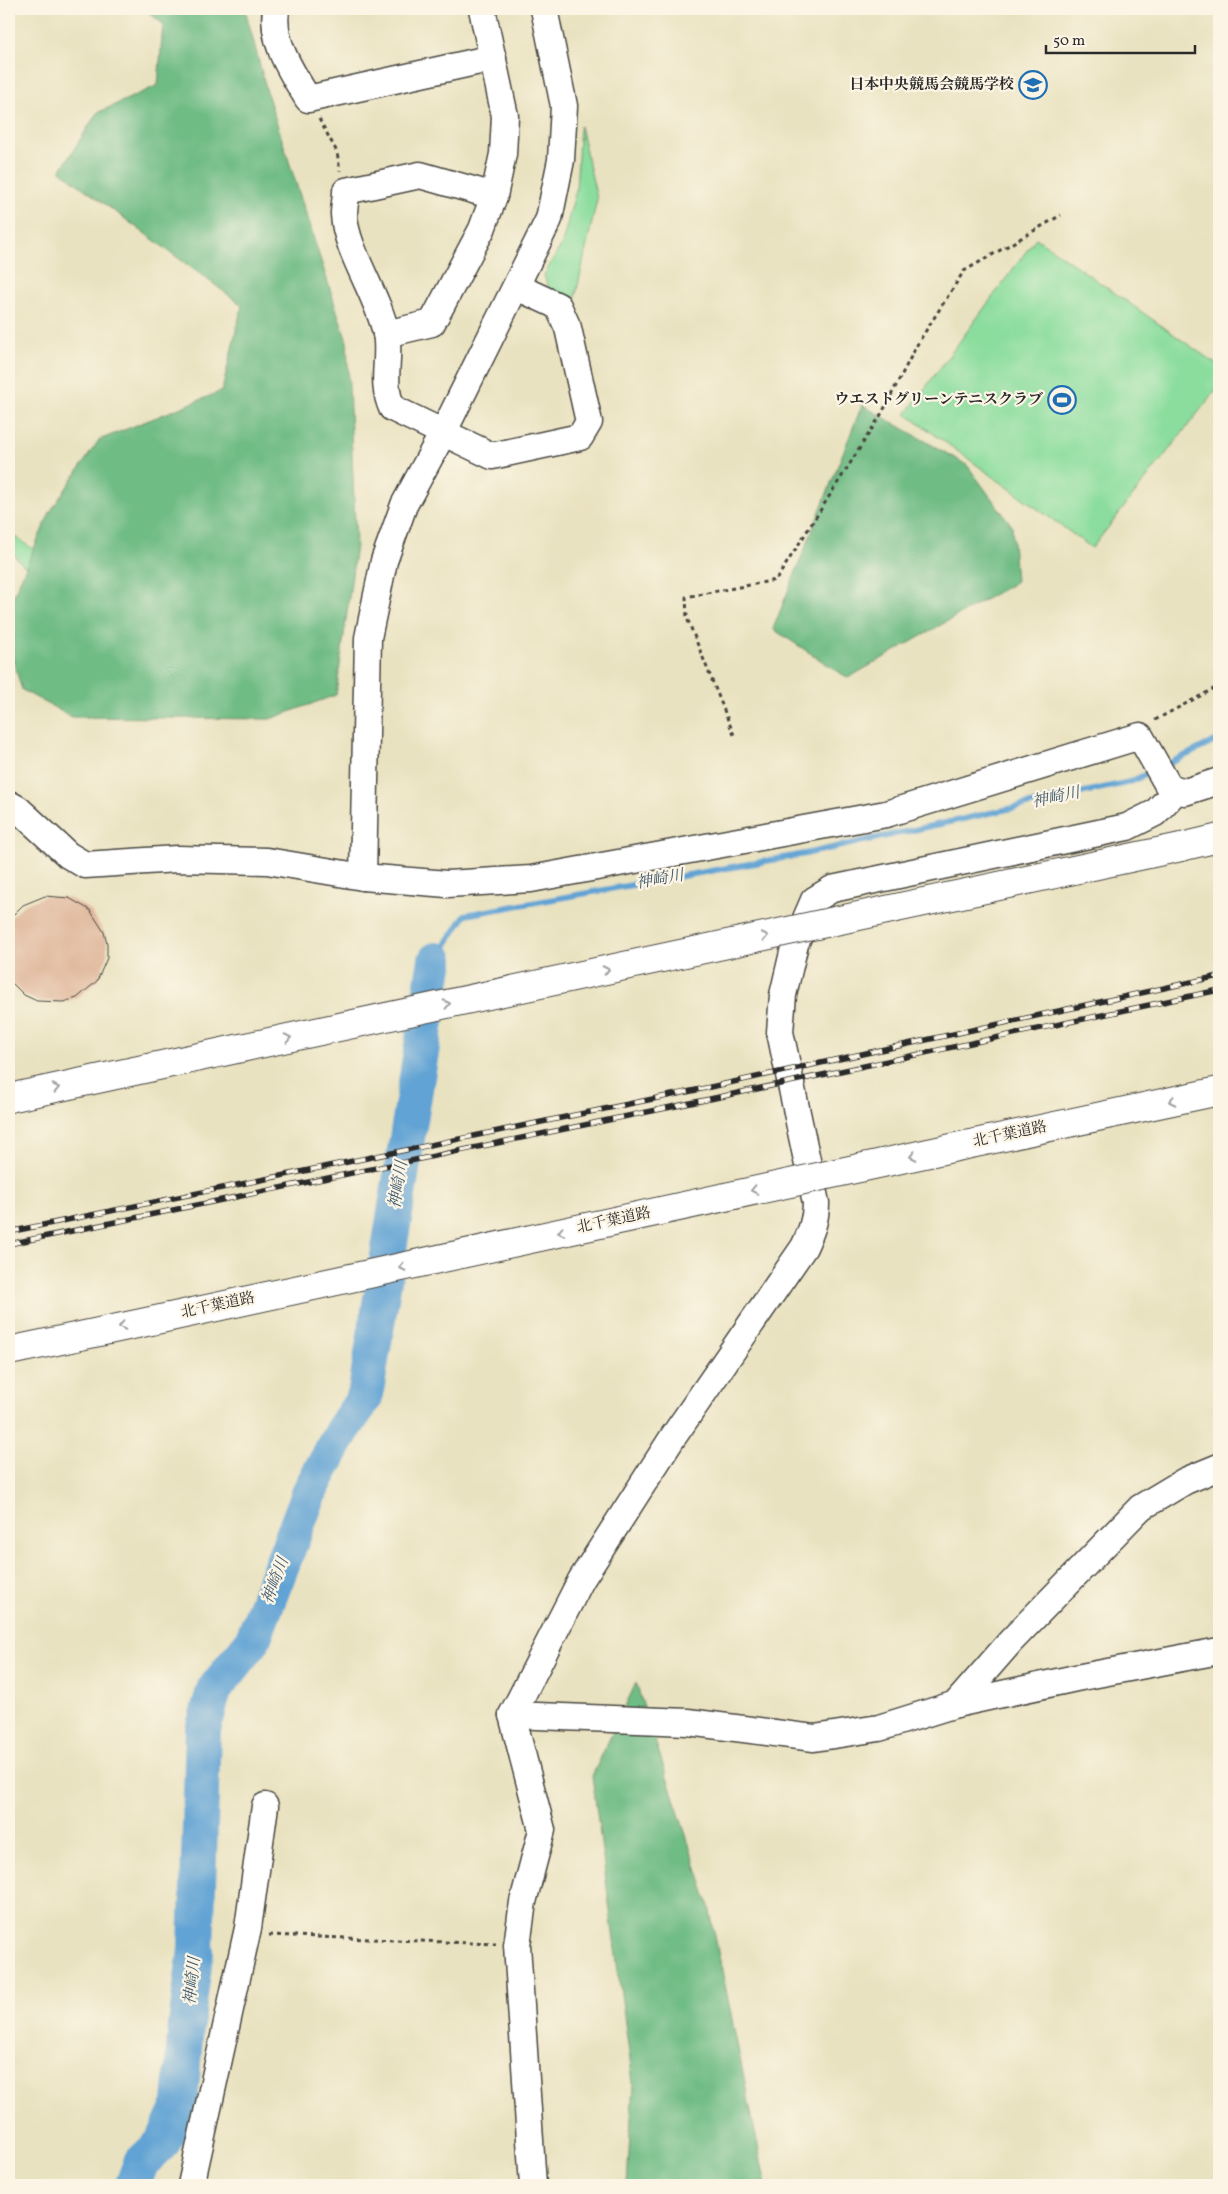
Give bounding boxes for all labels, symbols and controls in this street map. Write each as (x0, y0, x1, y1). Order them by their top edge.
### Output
scale bar (1046, 22, 1194, 54)
text: 50 m (1053, 31, 1085, 52)
school or university icon: 日本中央競馬会競馬学校 (1018, 70, 1048, 100)
place label: 日本中央競馬会競馬学校 (849, 75, 1014, 96)
sports icon: ウエストグリーンテニスクラブ (1047, 385, 1077, 415)
place label: ウエストグリーンテニスクラブ (834, 390, 1043, 411)
water label: 神崎川 (1030, 782, 1084, 814)
water label: 神崎川 (634, 865, 688, 895)
one-way arrow (760, 931, 769, 942)
one-way arrow (602, 965, 610, 976)
one-way arrow (443, 999, 452, 1010)
one-way arrow (284, 1033, 293, 1044)
one-way arrow (52, 1083, 61, 1094)
one-way arrow (1167, 1095, 1176, 1106)
street label: 北千葉道路 (971, 1117, 1049, 1153)
one-way arrow (909, 1150, 917, 1161)
water label: 神崎川 (384, 1158, 414, 1210)
one-way arrow (750, 1185, 759, 1195)
street label: 北千葉道路 (575, 1203, 653, 1239)
one-way arrow (557, 1226, 566, 1237)
one-way arrow (398, 1261, 407, 1271)
street label: 北千葉道路 (179, 1288, 257, 1324)
one-way arrow (117, 1321, 126, 1331)
water label: 神崎川 (257, 1553, 296, 1607)
water label: 神崎川 (180, 1954, 207, 2006)

